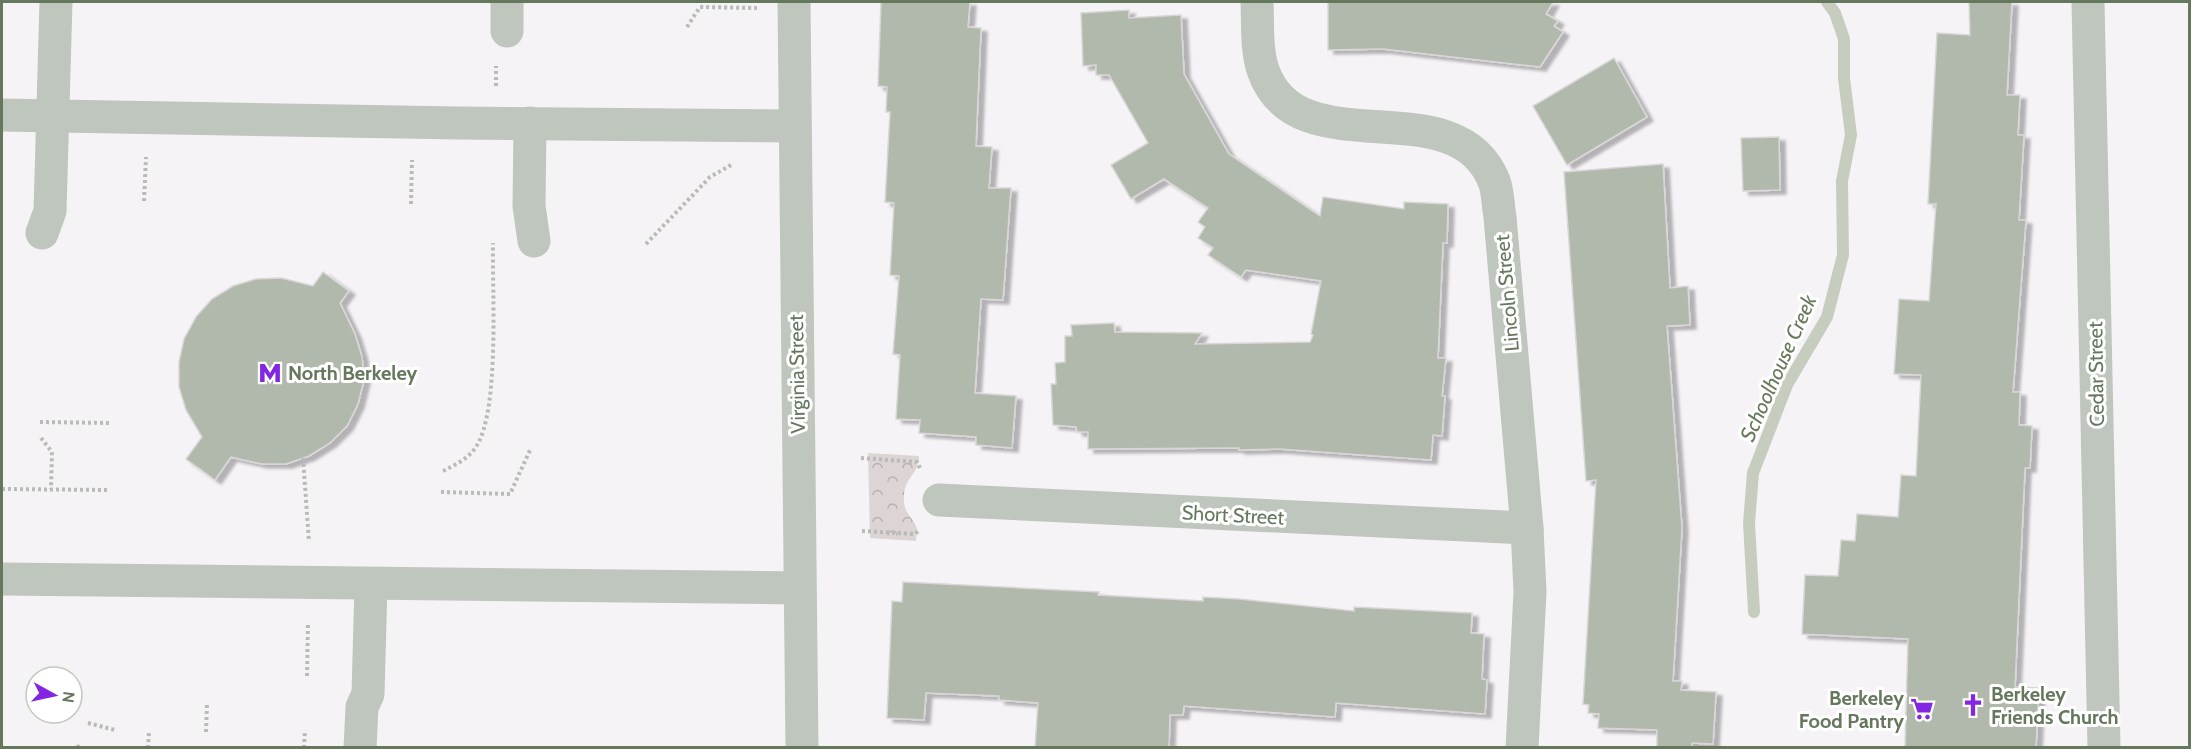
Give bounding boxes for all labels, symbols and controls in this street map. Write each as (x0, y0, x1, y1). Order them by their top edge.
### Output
street label: Lincoln Street (1490, 233, 1524, 352)
water label: Schoolhouse Creek (1735, 290, 1822, 445)
street label: Virginia Street (784, 314, 810, 434)
street label: Cedar Street (2083, 321, 2109, 427)
metro station icon: North Berkeley (257, 360, 283, 386)
place label: North Berkeley (288, 361, 418, 385)
street label: Short Street (1181, 500, 1285, 530)
north arrow (24, 665, 84, 725)
place label: Berkeley Friends Church (1991, 682, 2119, 729)
place label: Berkeley Food Pantry (1799, 686, 1904, 733)
text: N (58, 690, 79, 704)
church icon: Berkeley Friends Church (1960, 692, 1986, 718)
supermarket icon: Berkeley Food Pantry (1909, 696, 1935, 722)

